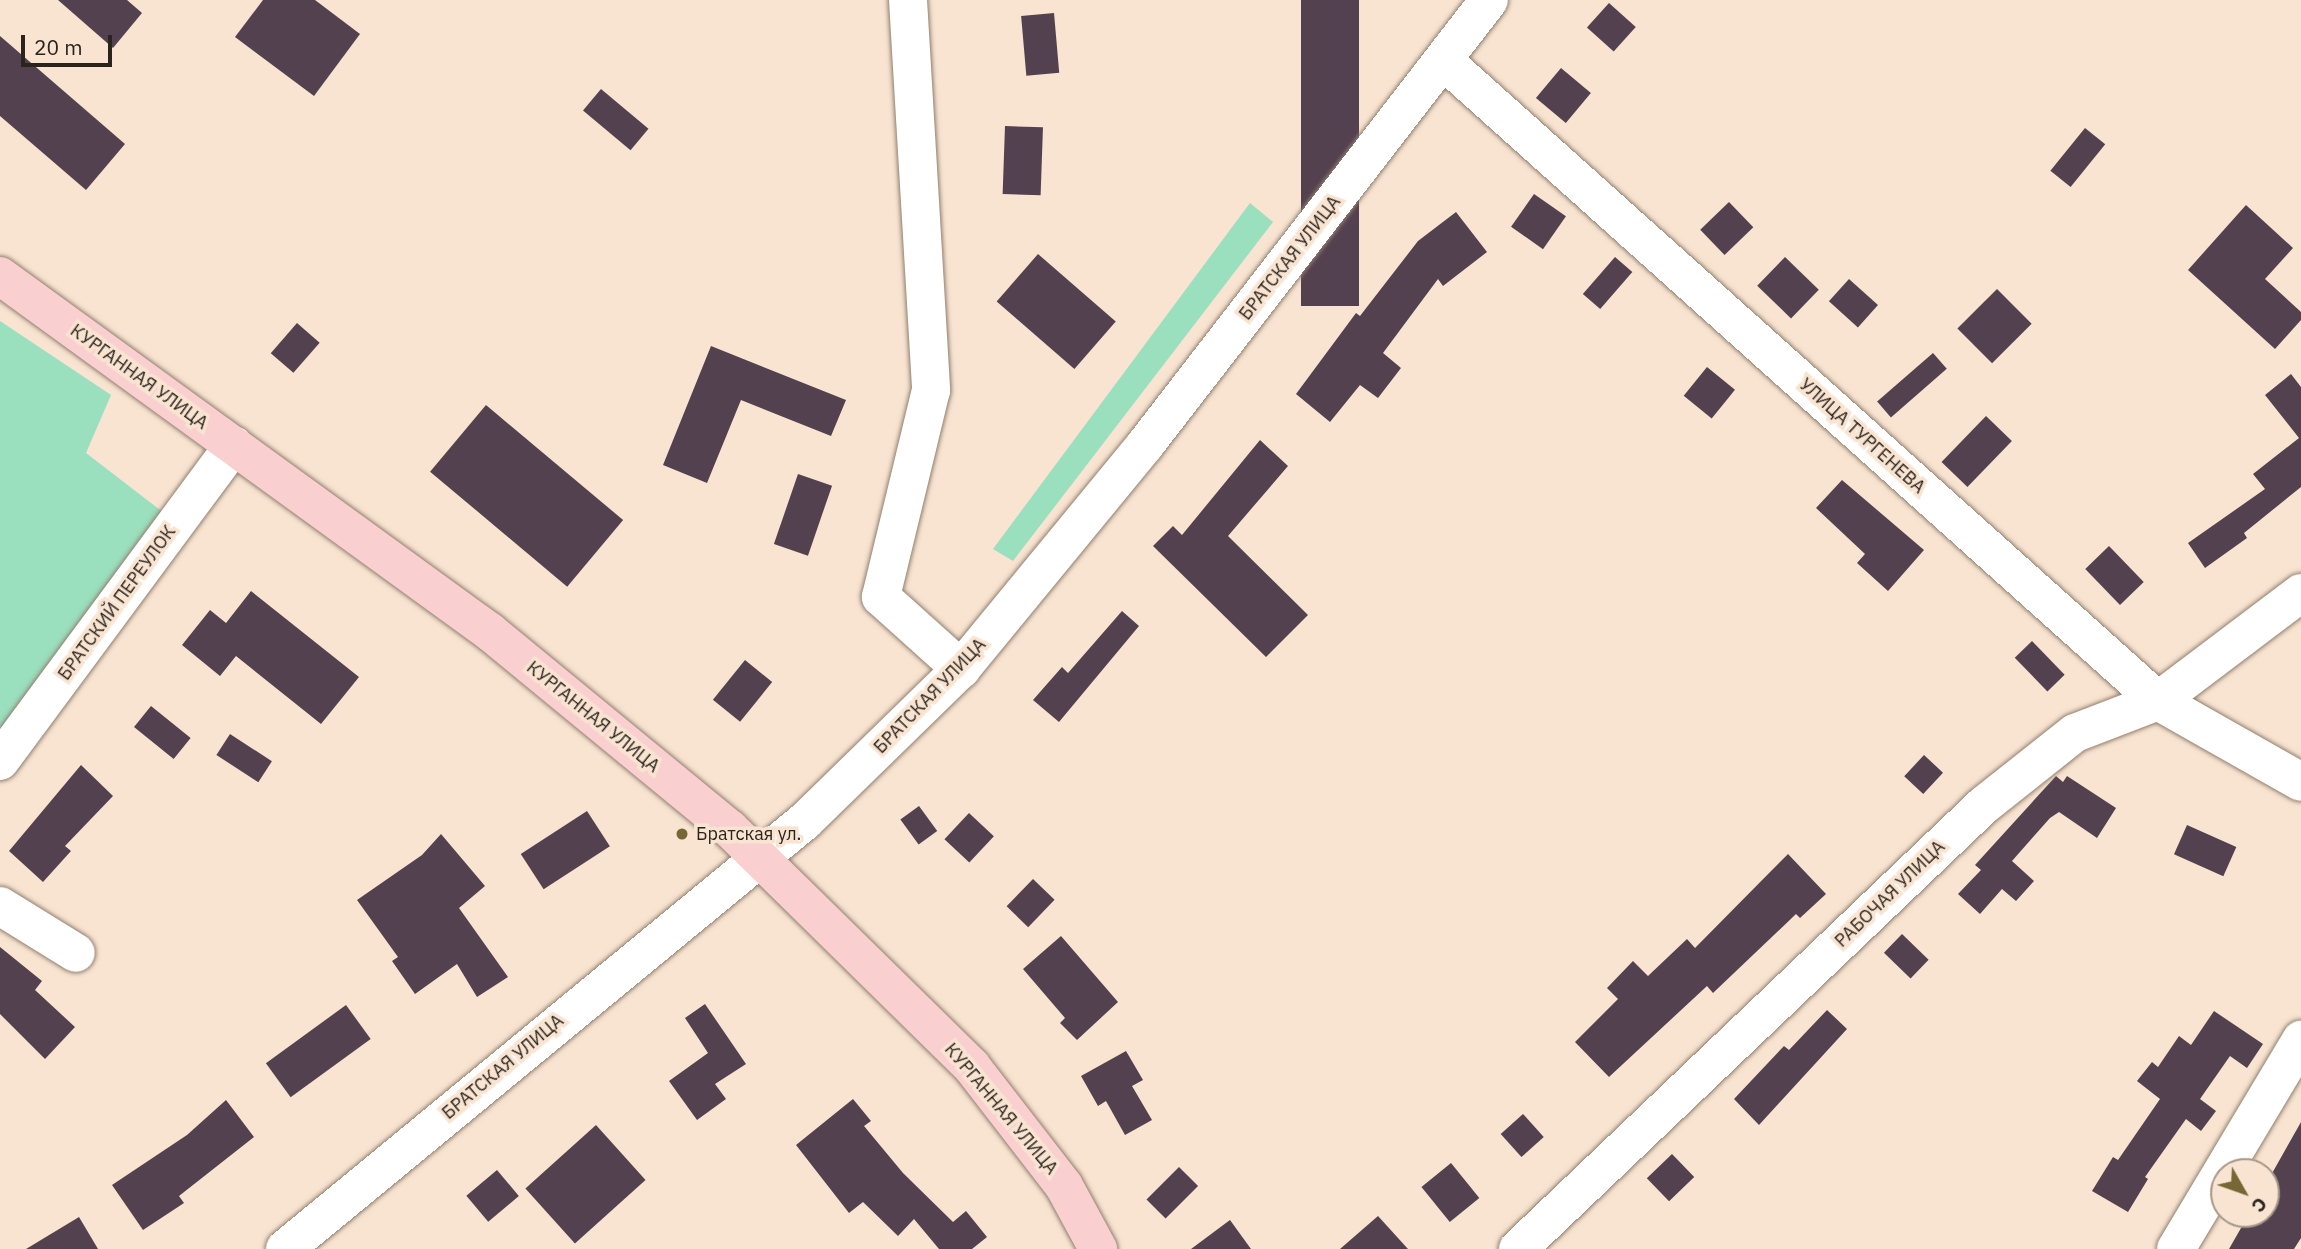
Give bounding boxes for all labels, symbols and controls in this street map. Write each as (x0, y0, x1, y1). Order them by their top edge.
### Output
scale bar (24, 21, 116, 65)
text: 20 m (34, 33, 83, 61)
street label: БРАТСКАЯ УЛИЦА (1235, 192, 1345, 324)
street label: КУРГАННАЯ УЛИЦА (66, 320, 212, 434)
street label: УЛИЦА ТУРГЕНЕВА (1795, 374, 1929, 498)
street label: БРАТСКИЙ ПЕРЕУЛОК (54, 521, 180, 685)
street label: БРАТСКАЯ УЛИЦА (870, 634, 990, 758)
street label: КУРГАННАЯ УЛИЦА (522, 657, 664, 777)
place label: Братская ул. (696, 823, 801, 845)
marker: Братская ул. (674, 826, 690, 842)
street label: РАБОЧАЯ УЛИЦА (1831, 836, 1949, 952)
street label: БРАТСКАЯ УЛИЦА (438, 1010, 568, 1124)
street label: КУРГАННАЯ УЛИЦА (940, 1039, 1062, 1179)
north arrow (2210, 1158, 2280, 1228)
text: С (2246, 1193, 2273, 1218)

